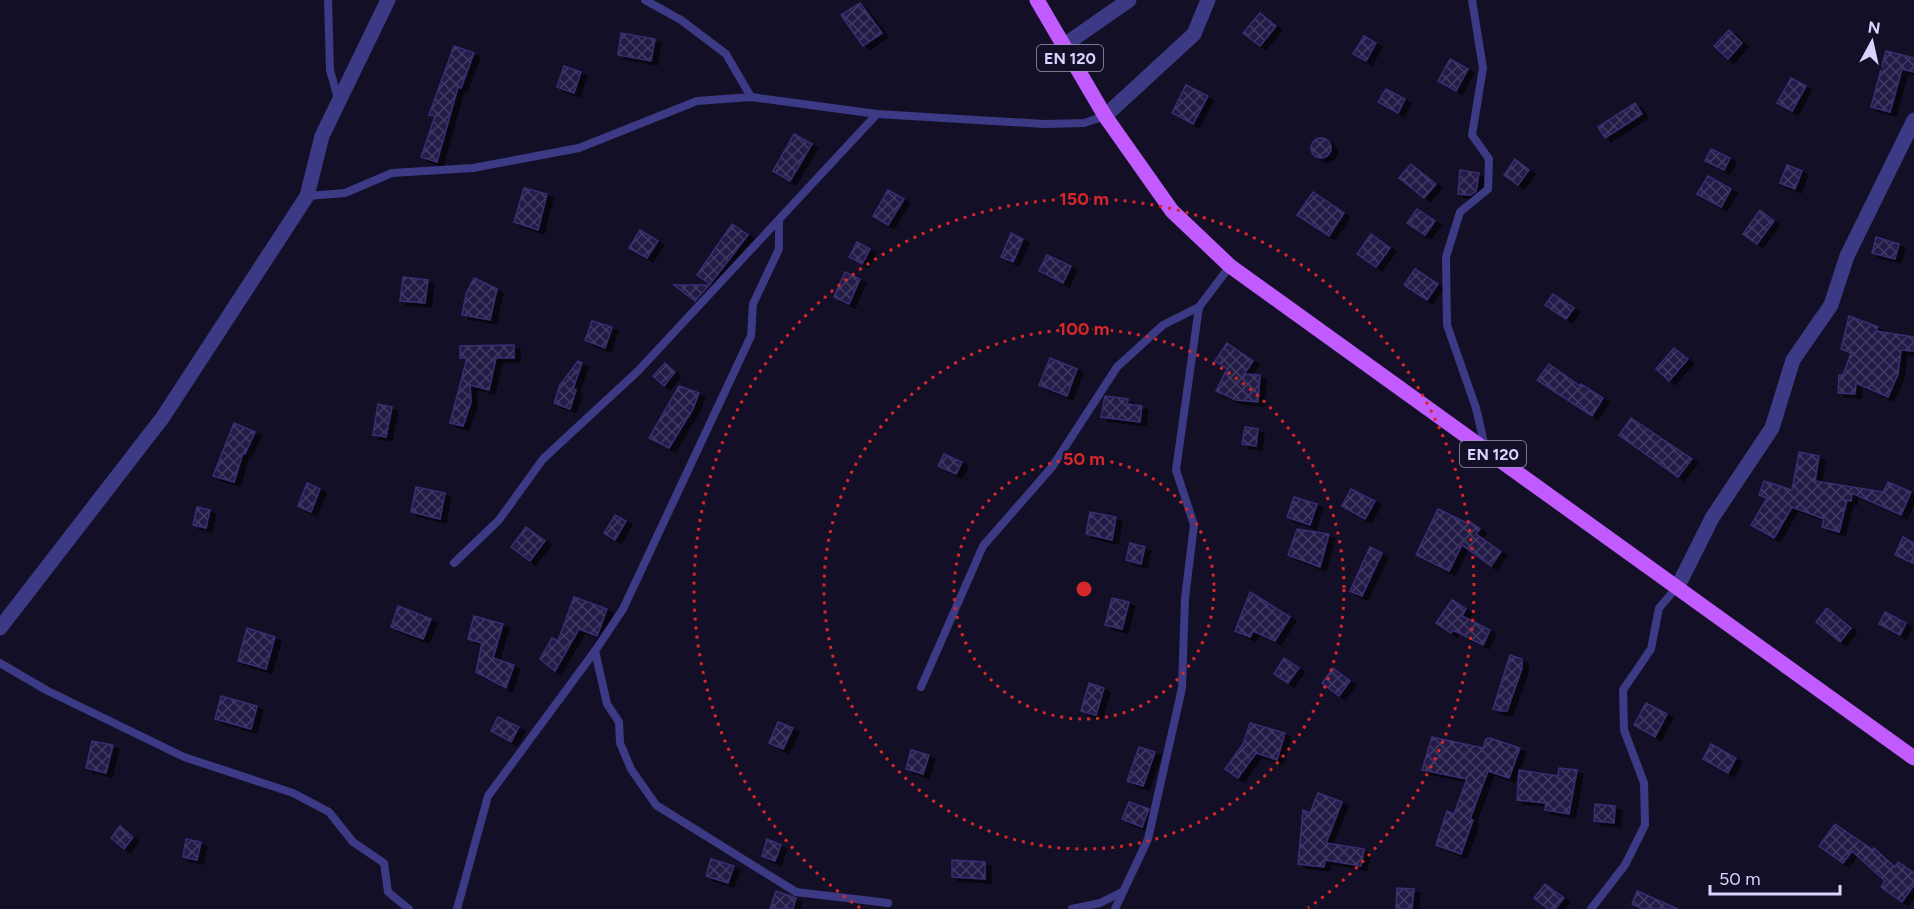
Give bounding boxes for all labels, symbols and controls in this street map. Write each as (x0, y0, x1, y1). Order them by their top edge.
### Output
north arrow (1842, 12, 1902, 72)
text: N (1867, 17, 1881, 38)
road number: EN 120 (1037, 45, 1103, 71)
text: 150 m (1059, 188, 1109, 210)
text: 100 m (1059, 318, 1109, 340)
road number: EN 120 (1460, 441, 1526, 467)
text: 50 m (1063, 448, 1105, 470)
centre of rings (1074, 579, 1094, 599)
scale bar (1710, 858, 1840, 896)
text: 50 m (1719, 868, 1761, 890)

